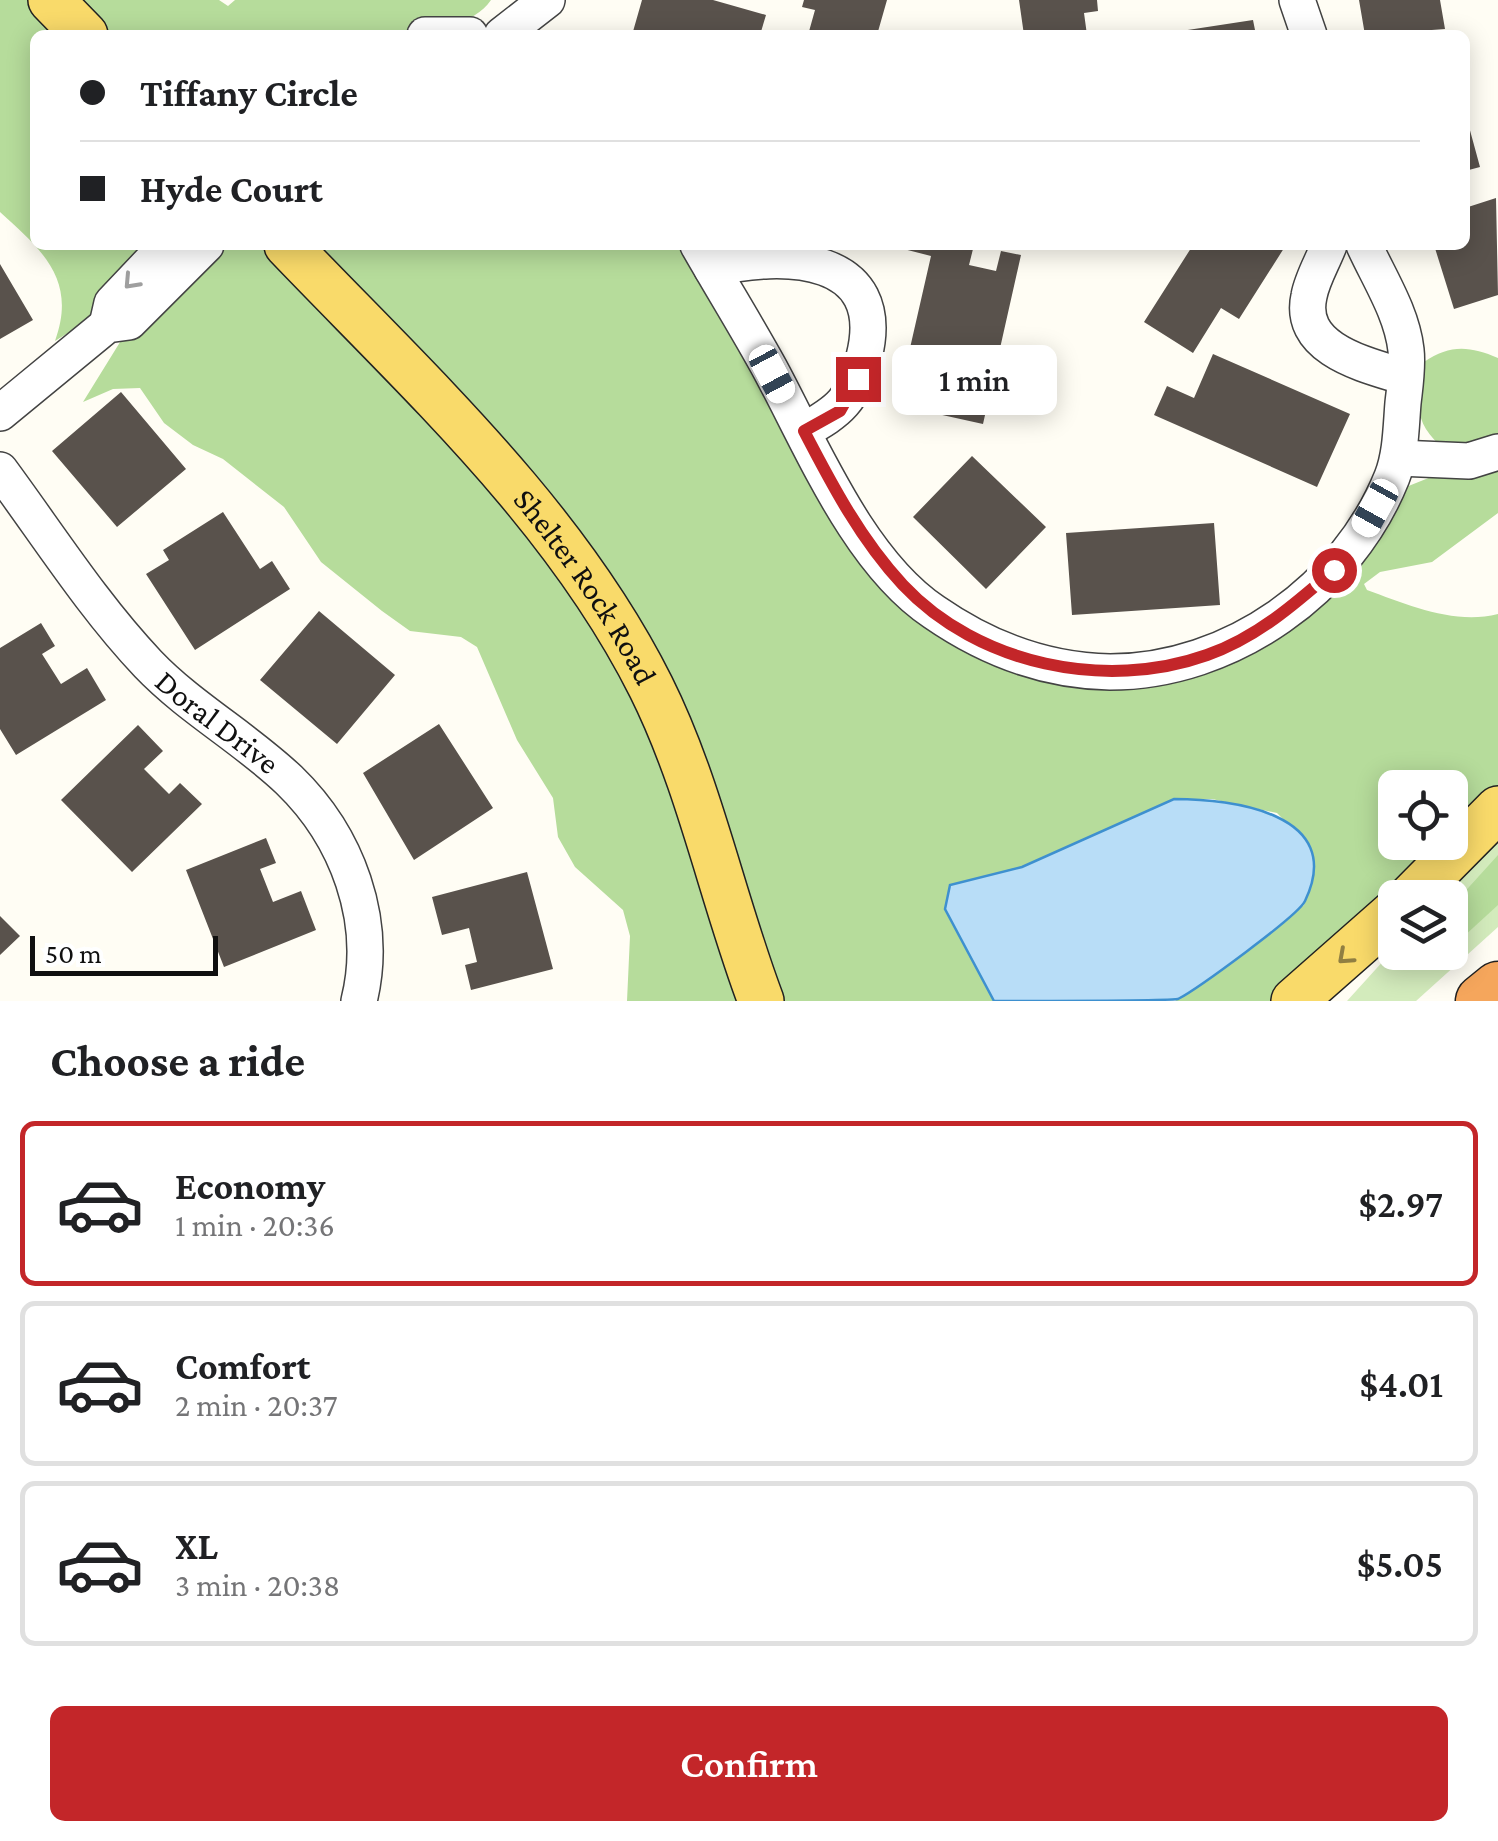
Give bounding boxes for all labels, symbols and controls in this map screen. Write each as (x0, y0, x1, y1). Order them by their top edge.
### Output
text: Tiffany Circle (140, 72, 358, 114)
text: Hyde Court (140, 168, 323, 210)
one-way arrow (125, 271, 143, 289)
car (745, 340, 799, 408)
callout: 1 min (893, 344, 1058, 414)
route end (836, 357, 881, 402)
text: 1 min (939, 362, 1010, 398)
car (1347, 474, 1403, 542)
street label: Shelter Rock Road (507, 481, 665, 690)
route start (1312, 548, 1357, 593)
street label: Doral Drive (148, 663, 287, 781)
map controls (1378, 770, 1468, 970)
button: locate (1378, 770, 1468, 860)
button: layers (1378, 880, 1468, 970)
scale bar (30, 931, 218, 976)
text: 50 m (45, 938, 102, 969)
one-way arrow (1338, 946, 1357, 964)
text: Choose a ride (50, 1036, 305, 1086)
icon: car (55, 1159, 145, 1249)
text: Economy (175, 1165, 325, 1207)
text: $2.97 (1359, 1183, 1443, 1225)
text: 1 min · 20:36 (175, 1207, 335, 1243)
icon: car (55, 1339, 145, 1429)
text: Comfort (175, 1345, 311, 1387)
text: $4.01 (1359, 1363, 1443, 1405)
text: 2 min · 20:37 (175, 1387, 338, 1423)
icon: car (55, 1519, 145, 1609)
text: XL (175, 1525, 218, 1567)
text: $5.05 (1357, 1543, 1443, 1585)
text: 3 min · 20:38 (175, 1567, 340, 1603)
button: Confirm (50, 1706, 1448, 1821)

